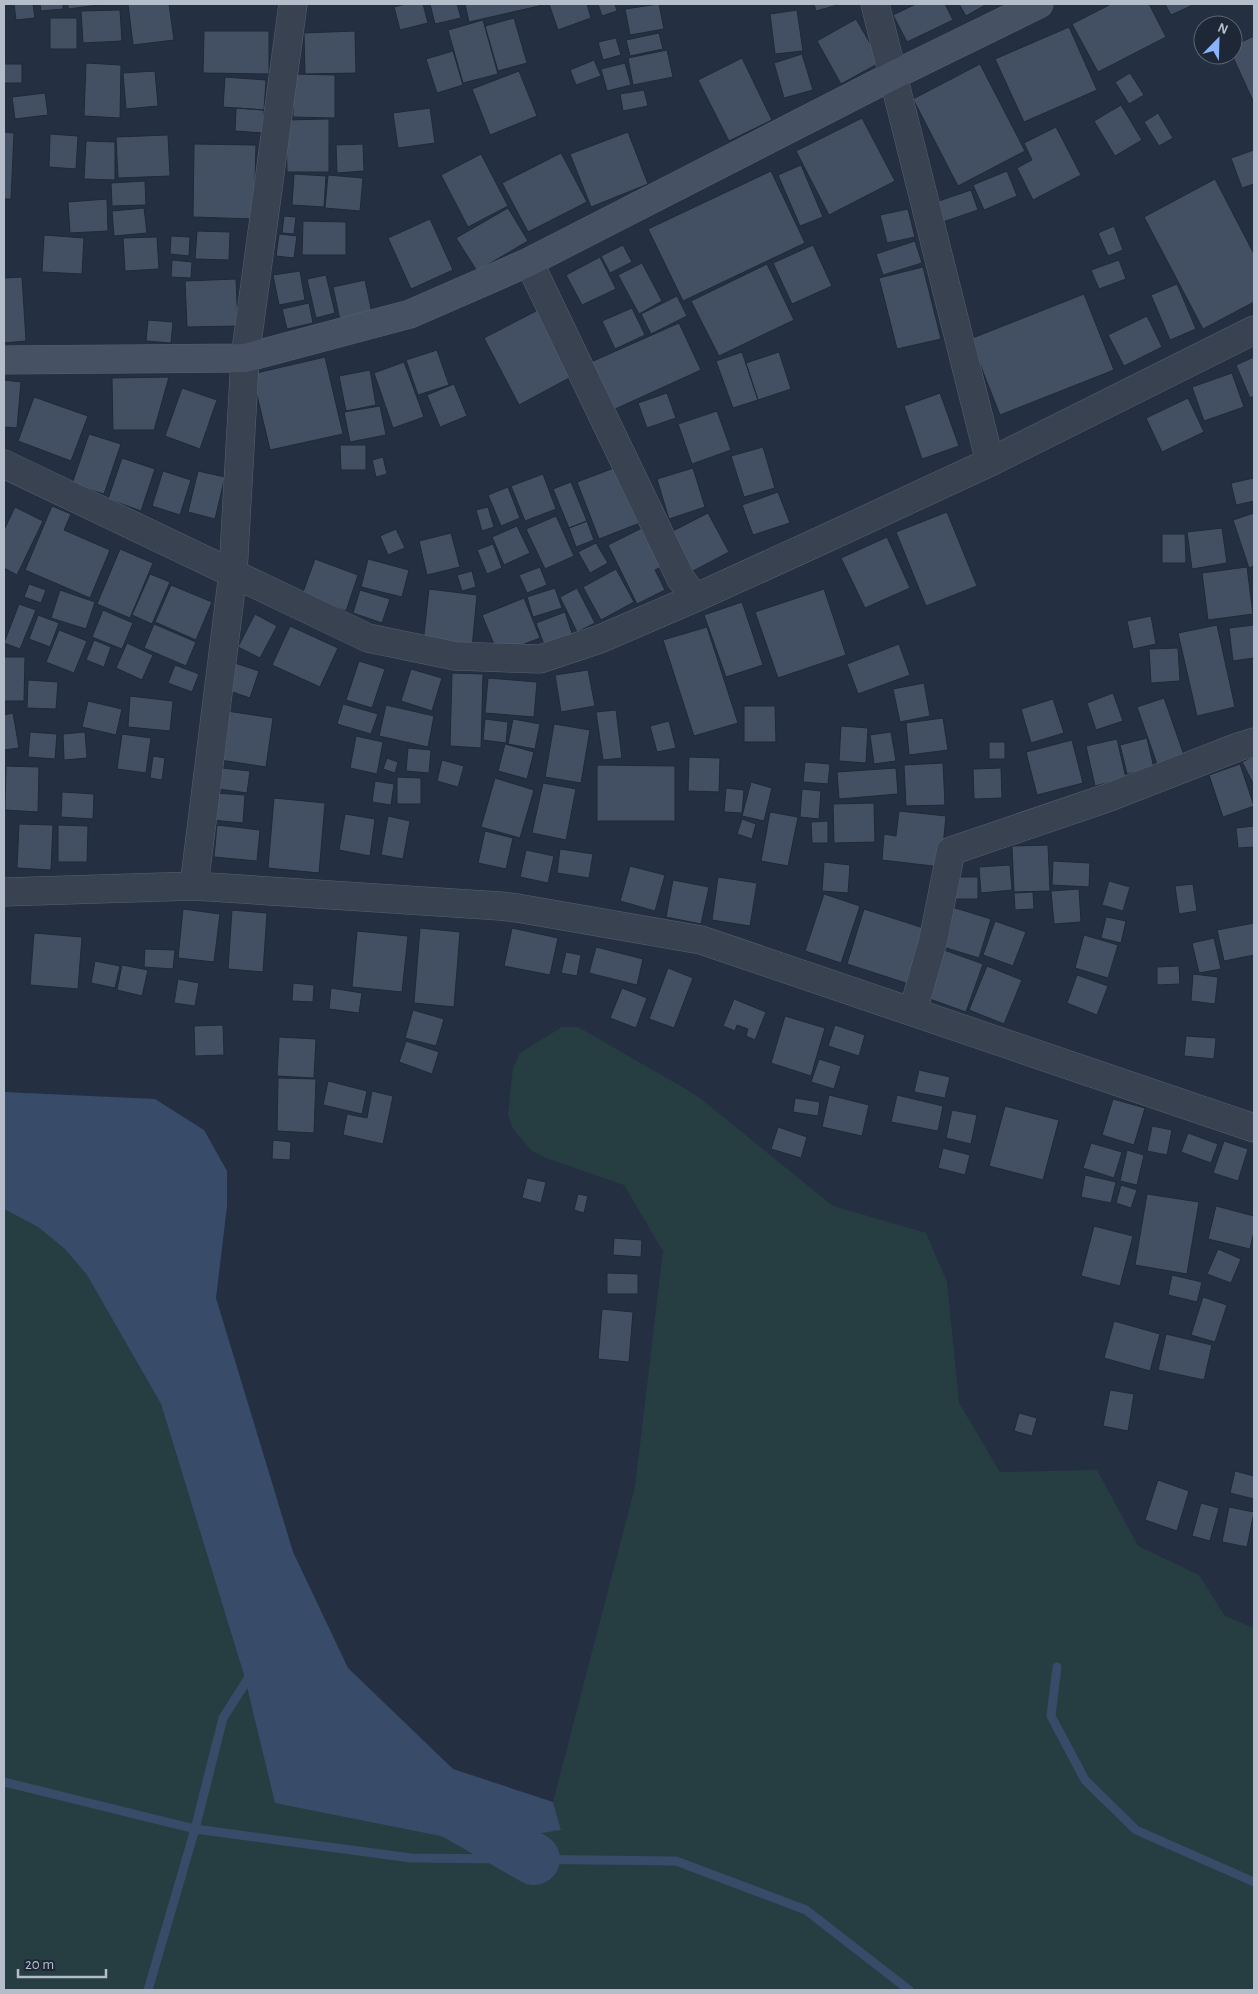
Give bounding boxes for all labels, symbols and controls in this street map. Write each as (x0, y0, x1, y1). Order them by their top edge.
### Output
north arrow (1193, 15, 1243, 65)
text: N (1215, 21, 1230, 37)
scale bar (18, 1946, 105, 1978)
text: 20 m (25, 1957, 54, 1972)

